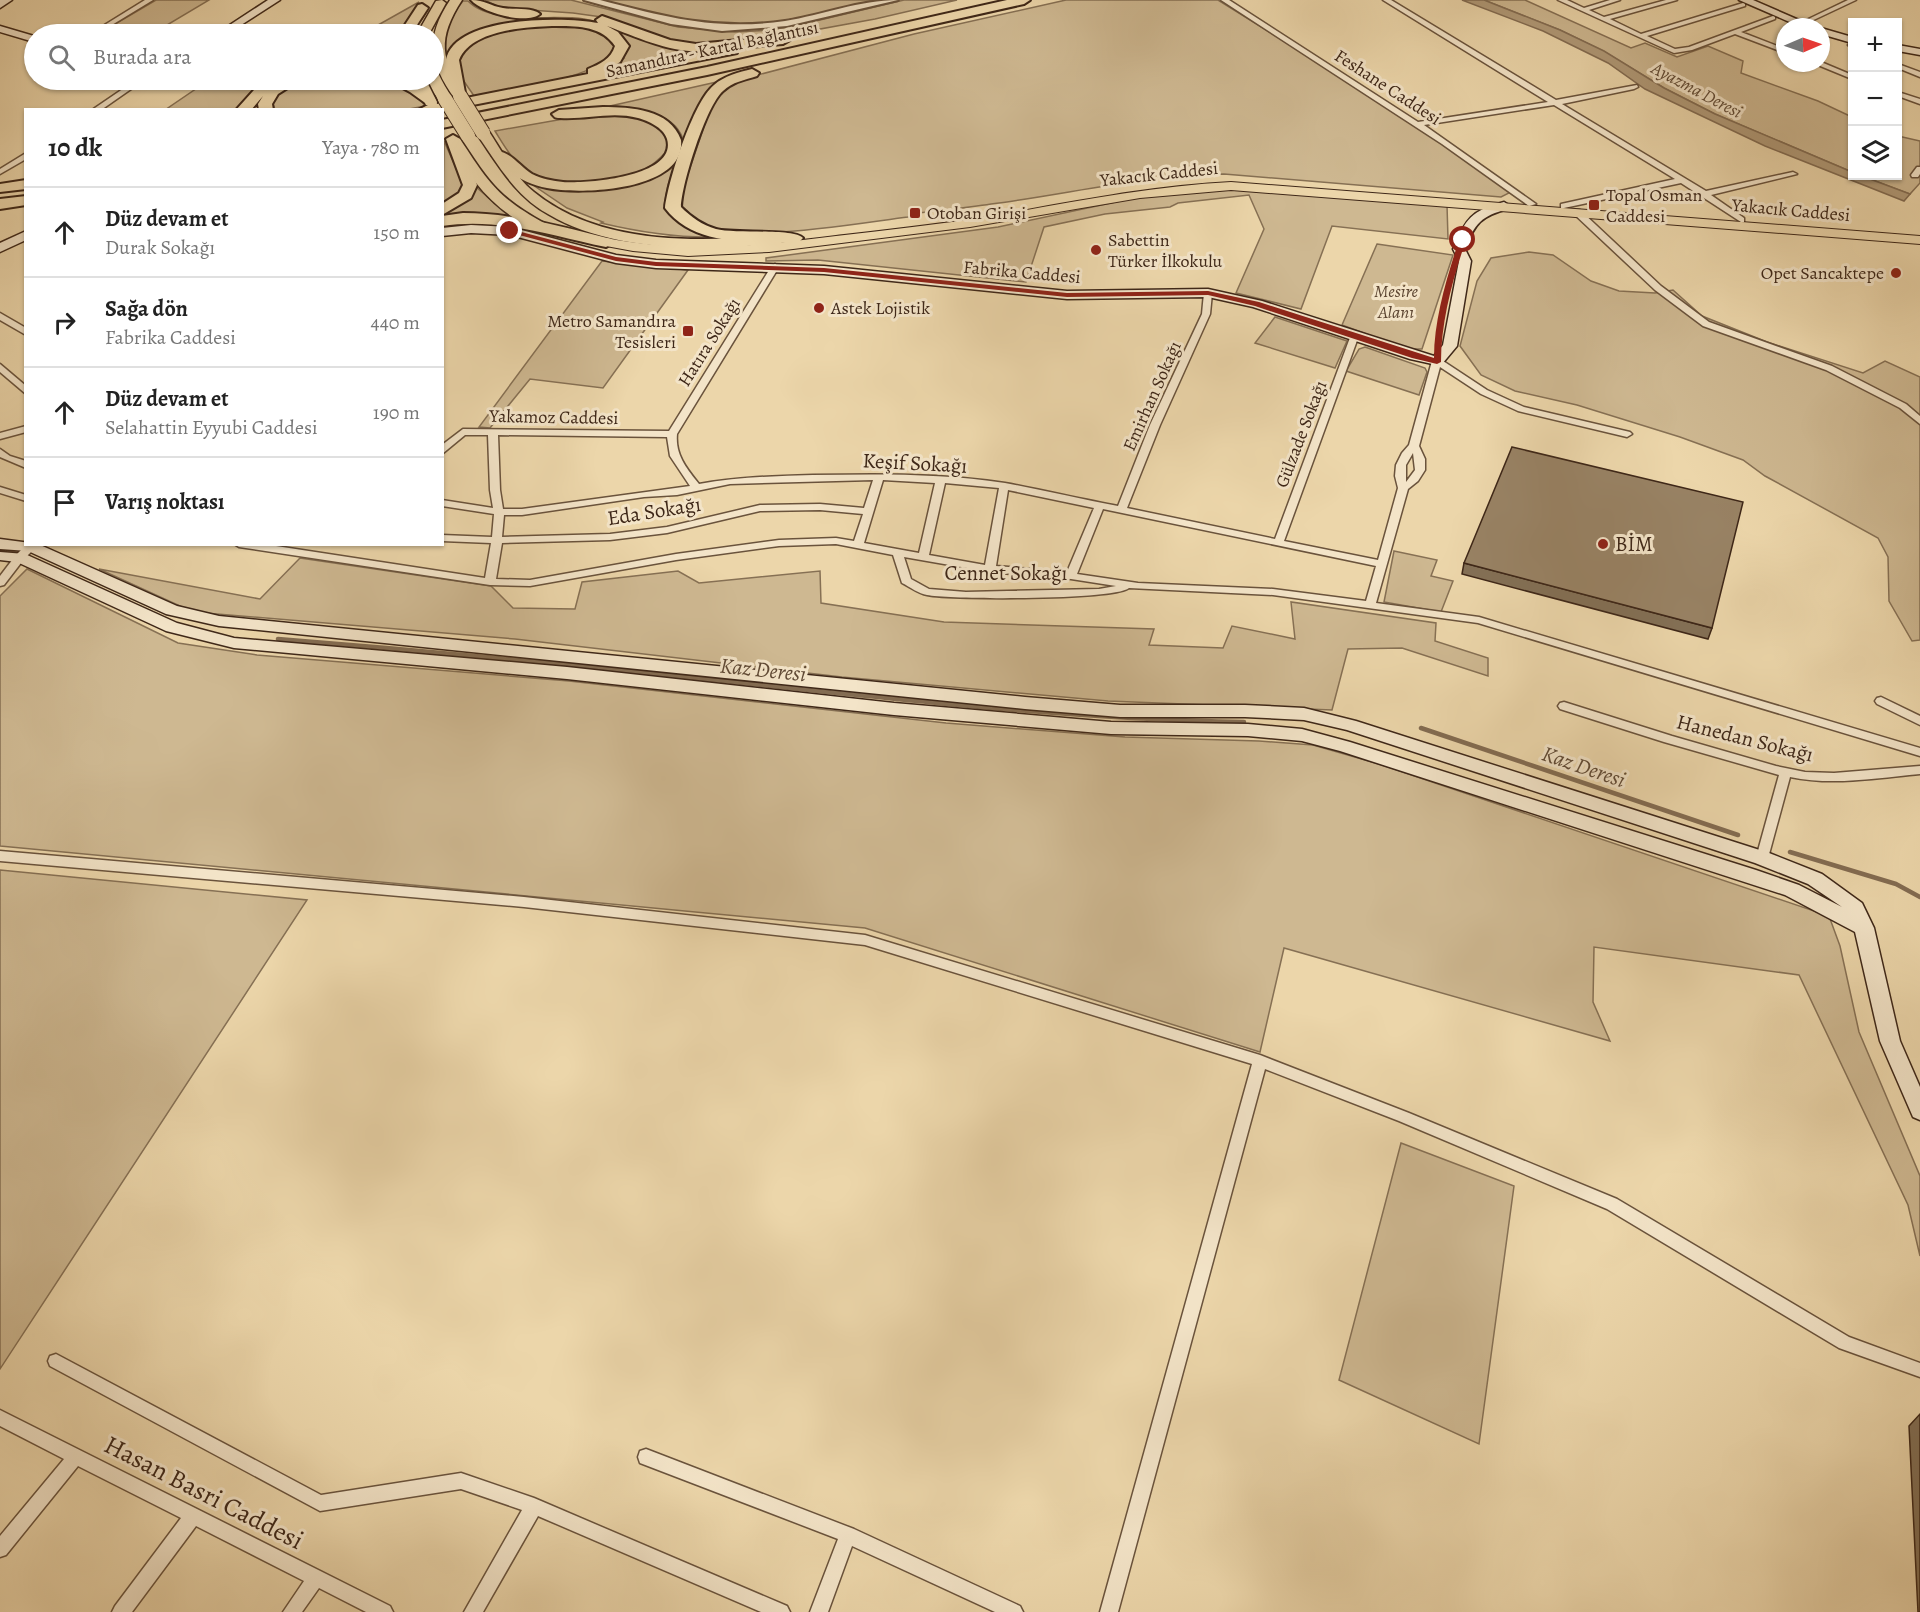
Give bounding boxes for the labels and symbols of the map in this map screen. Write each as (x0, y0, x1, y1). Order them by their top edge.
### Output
street label: Samandıra - Kartal Bağlantısı (604, 15, 820, 83)
north arrow (1776, 18, 1830, 72)
street label: Feshane Caddesi (1330, 44, 1446, 130)
water label: Ayazma Deresi (1647, 56, 1747, 124)
street label: Yakacık Caddesi (1098, 156, 1219, 192)
place label: Topal Osman Caddesi (1606, 183, 1703, 228)
street label: Yakacık Caddesi (1730, 193, 1851, 227)
marker: Topal Osman Caddesi (1587, 198, 1601, 212)
place label: Otoban Girişi (927, 201, 1026, 225)
marker: Otoban Girişi (908, 206, 922, 220)
route end (496, 217, 522, 243)
route start (1449, 226, 1475, 252)
place label: Sabettin Türker İlkokulu (1108, 228, 1223, 273)
marker: Sabettin Türker İlkokulu (1089, 243, 1103, 257)
street label: Fabrika Caddesi (962, 255, 1082, 289)
place label: Opet Sancaktepe (1761, 261, 1884, 285)
marker: Opet Sancaktepe (1889, 266, 1903, 280)
park label: Mesire Alanı (1374, 279, 1419, 324)
street label: Hatıra Sokağı (672, 293, 746, 391)
place label: Astek Lojistik (830, 296, 930, 320)
marker: Astek Lojistik (812, 301, 826, 315)
place label: Metro Samandıra Tesisleri (547, 309, 677, 354)
marker: Metro Samandıra Tesisleri (681, 324, 695, 338)
street label: Emirhan Sokağı (1117, 337, 1187, 455)
street label: Gülzade Sokağı (1270, 377, 1332, 491)
street label: Yakamoz Caddesi (488, 404, 619, 430)
street label: Keşif Sokağı (862, 446, 968, 480)
street label: Eda Sokağı (605, 490, 703, 532)
place label: BİM (1615, 530, 1653, 558)
marker: BİM (1596, 537, 1610, 551)
street label: Cennet Sokağı (944, 559, 1068, 587)
water label: Kaz Deresi (718, 651, 808, 689)
street label: Hanedan Sokağı (1674, 707, 1817, 769)
water label: Kaz Deresi (1538, 739, 1630, 795)
street label: Hasan Basri Caddesi (98, 1427, 309, 1558)

